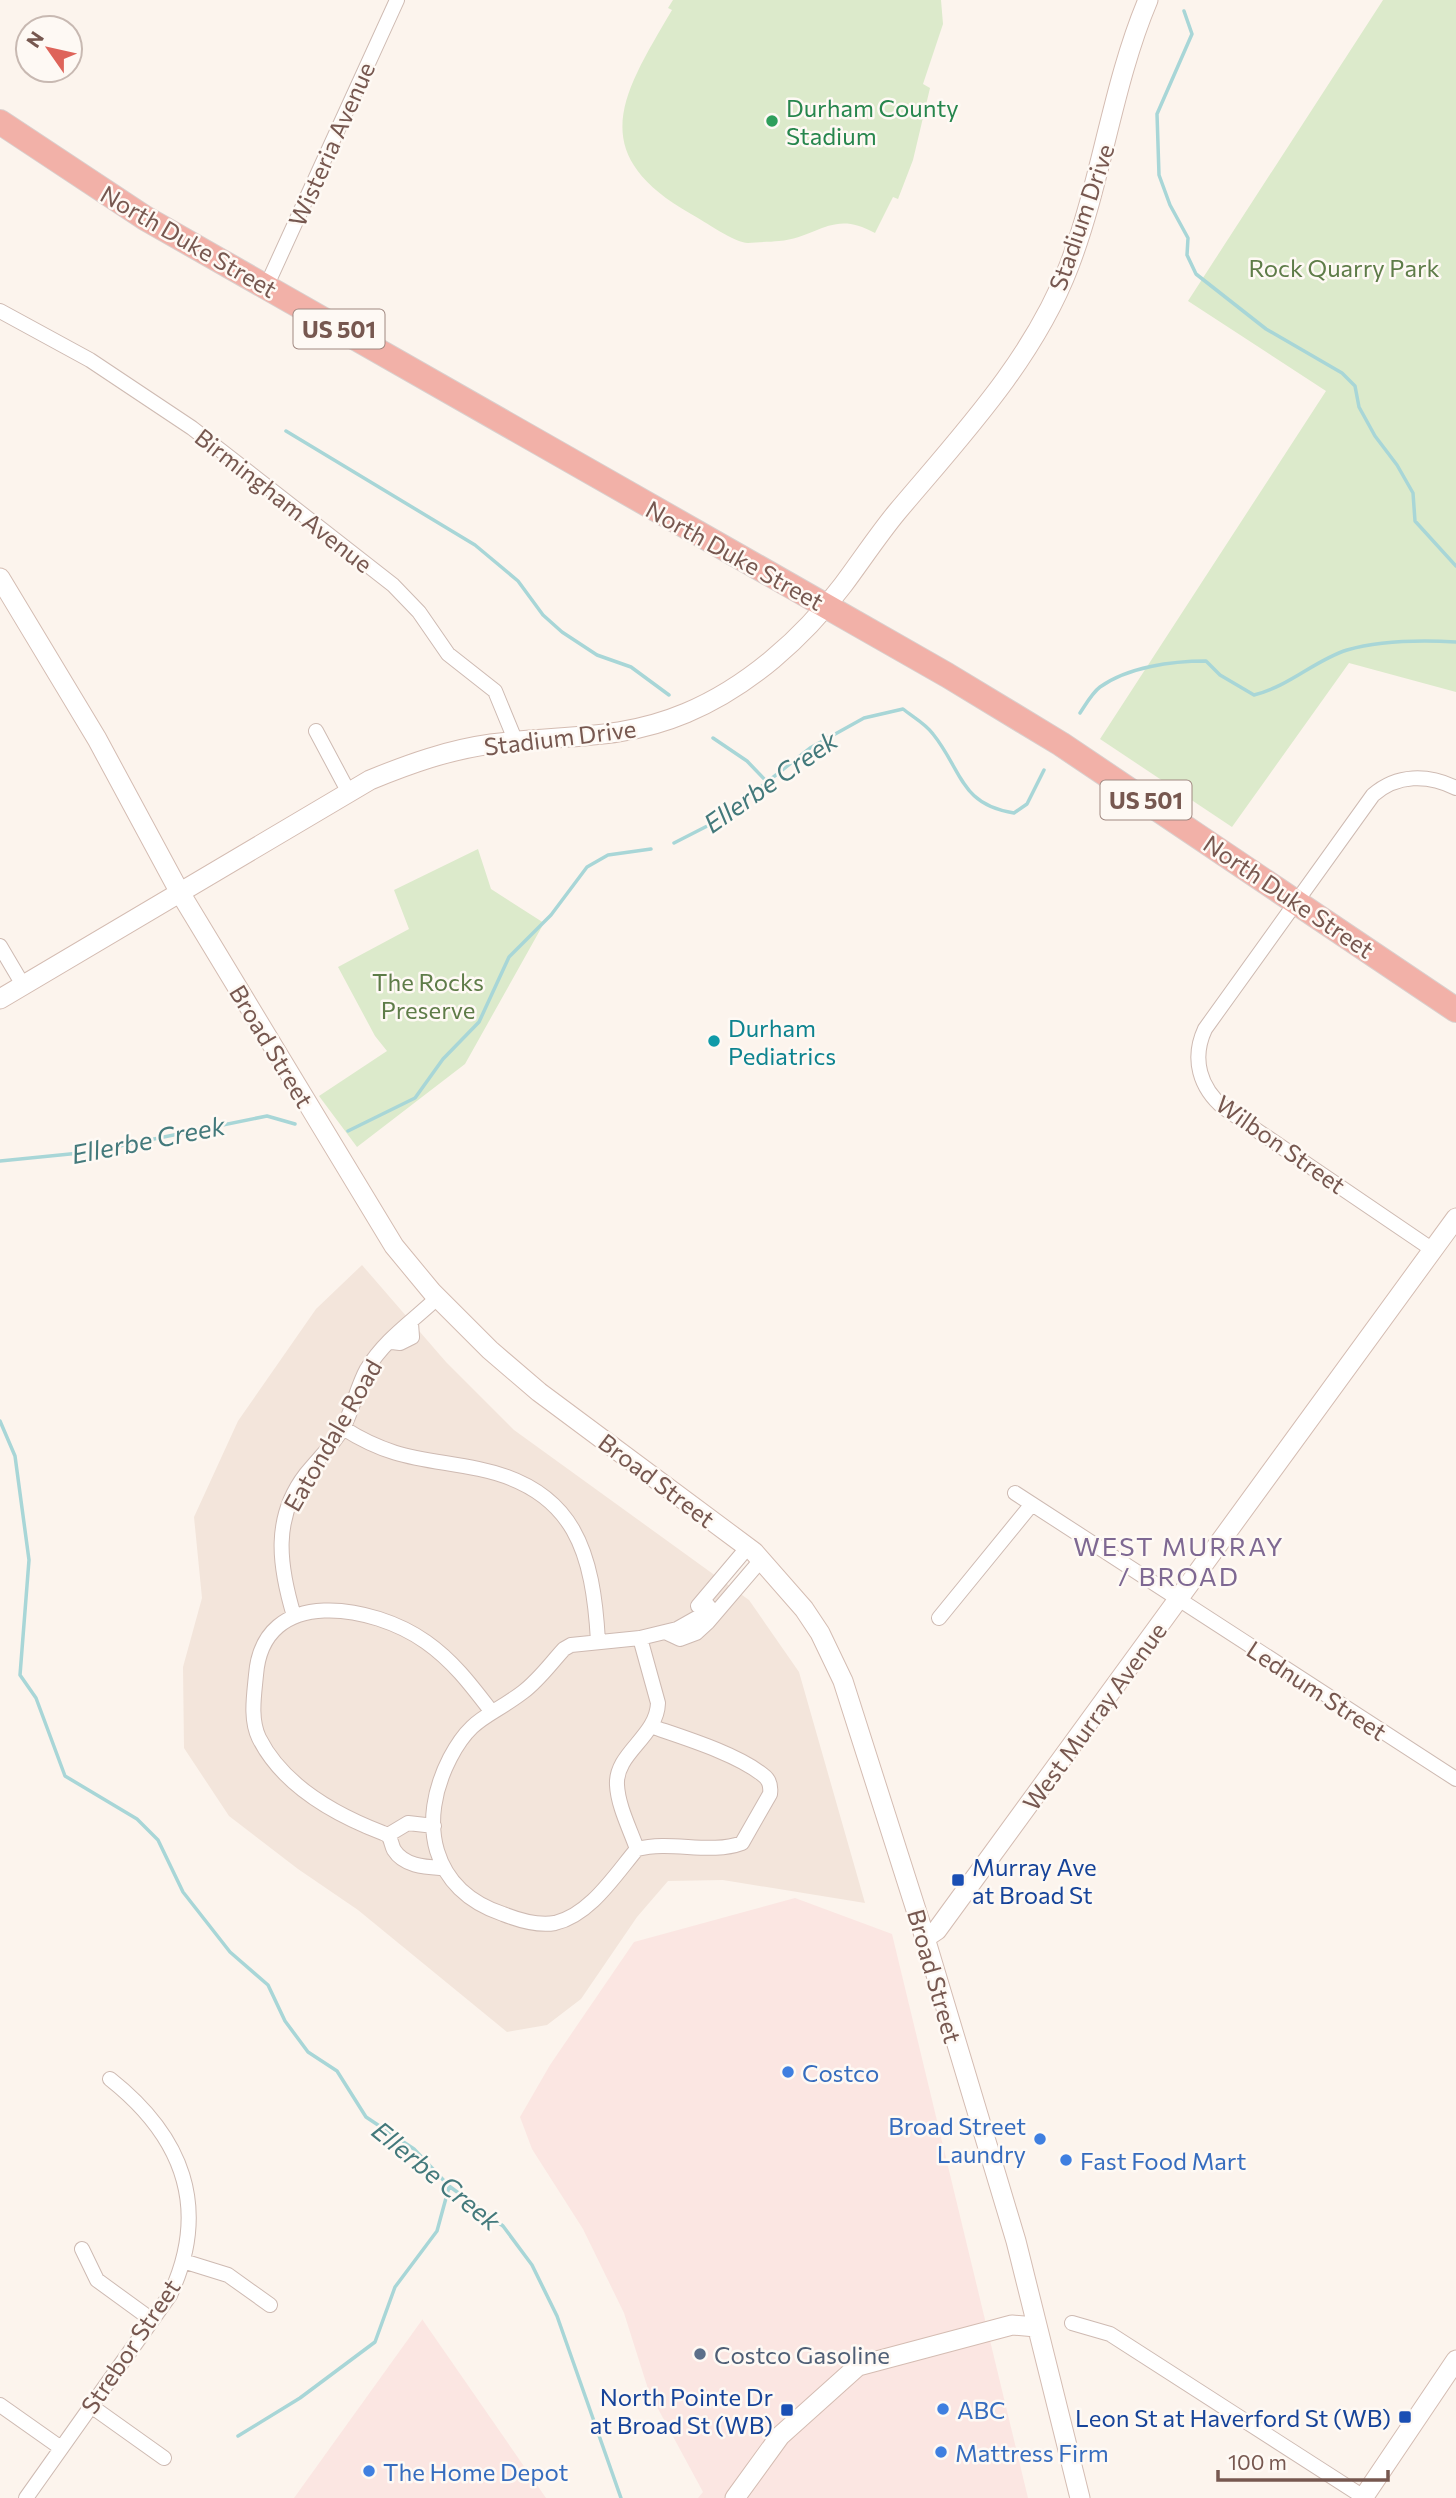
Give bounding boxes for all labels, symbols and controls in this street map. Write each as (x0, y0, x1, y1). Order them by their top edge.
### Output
north arrow (14, 14, 84, 84)
text: N (21, 27, 48, 52)
street label: Wisteria Avenue (282, 57, 380, 231)
place label: Durham County Stadium (786, 93, 959, 150)
marker: Durham County Stadium (764, 113, 780, 129)
street label: Stadium Drive (1042, 140, 1120, 294)
street label: North Duke Street (96, 179, 282, 303)
park label: Rock Quarry Park (1248, 253, 1440, 282)
road number: US 501 (294, 310, 384, 348)
street label: Birmingham Avenue (190, 422, 378, 578)
street label: North Duke Street (641, 494, 829, 616)
street label: Stadium Drive (482, 713, 638, 761)
water label: Ellerbe Creek (697, 723, 844, 838)
road number: US 501 (1100, 780, 1192, 820)
street label: North Duke Street (1198, 828, 1380, 964)
park label: The Rocks Preserve (372, 967, 484, 1024)
street label: Broad Street (224, 979, 320, 1113)
place label: Durham Pediatrics (728, 1013, 836, 1070)
marker: Durham Pediatrics (706, 1033, 722, 1049)
street label: Wilbon Street (1211, 1089, 1351, 1199)
water label: Ellerbe Creek (68, 1109, 228, 1169)
street label: Eatondale Road (277, 1354, 387, 1516)
street label: Broad Street (593, 1427, 721, 1533)
district label: WEST MURRAY / BROAD (1073, 1530, 1285, 1591)
street label: West Murray Avenue (1016, 1616, 1172, 1816)
street label: Lednum Street (1242, 1634, 1392, 1746)
place label: Murray Ave at Broad St (972, 1852, 1097, 1909)
marker: Murray Ave at Broad St (950, 1872, 966, 1888)
street label: Broad Street (902, 1906, 968, 2046)
place label: Costco (802, 2058, 879, 2087)
marker: Costco (780, 2064, 796, 2080)
place label: Broad Street Laundry (888, 2111, 1026, 2168)
water label: Ellerbe Creek (367, 2114, 508, 2237)
marker: Broad Street Laundry (1032, 2131, 1048, 2147)
place label: Fast Food Mart (1080, 2146, 1246, 2175)
marker: Fast Food Mart (1058, 2152, 1074, 2168)
street label: Strebor Street (74, 2273, 186, 2419)
place label: Costco Gasoline (714, 2340, 890, 2369)
marker: Costco Gasoline (692, 2346, 708, 2362)
place label: North Pointe Dr at Broad St (WB) (590, 2382, 773, 2439)
place label: ABC (957, 2395, 1006, 2424)
marker: ABC (935, 2401, 951, 2417)
marker: North Pointe Dr at Broad St (WB) (779, 2402, 795, 2418)
place label: Leon St at Haverford St (WB) (1075, 2403, 1391, 2432)
marker: Leon St at Haverford St (WB) (1397, 2409, 1413, 2425)
place label: Mattress Firm (955, 2438, 1109, 2467)
scale bar (1218, 2438, 1388, 2482)
marker: Mattress Firm (933, 2444, 949, 2460)
text: 100 m (1228, 2449, 1287, 2474)
place label: The Home Depot (383, 2457, 569, 2486)
marker: The Home Depot (361, 2463, 377, 2479)

